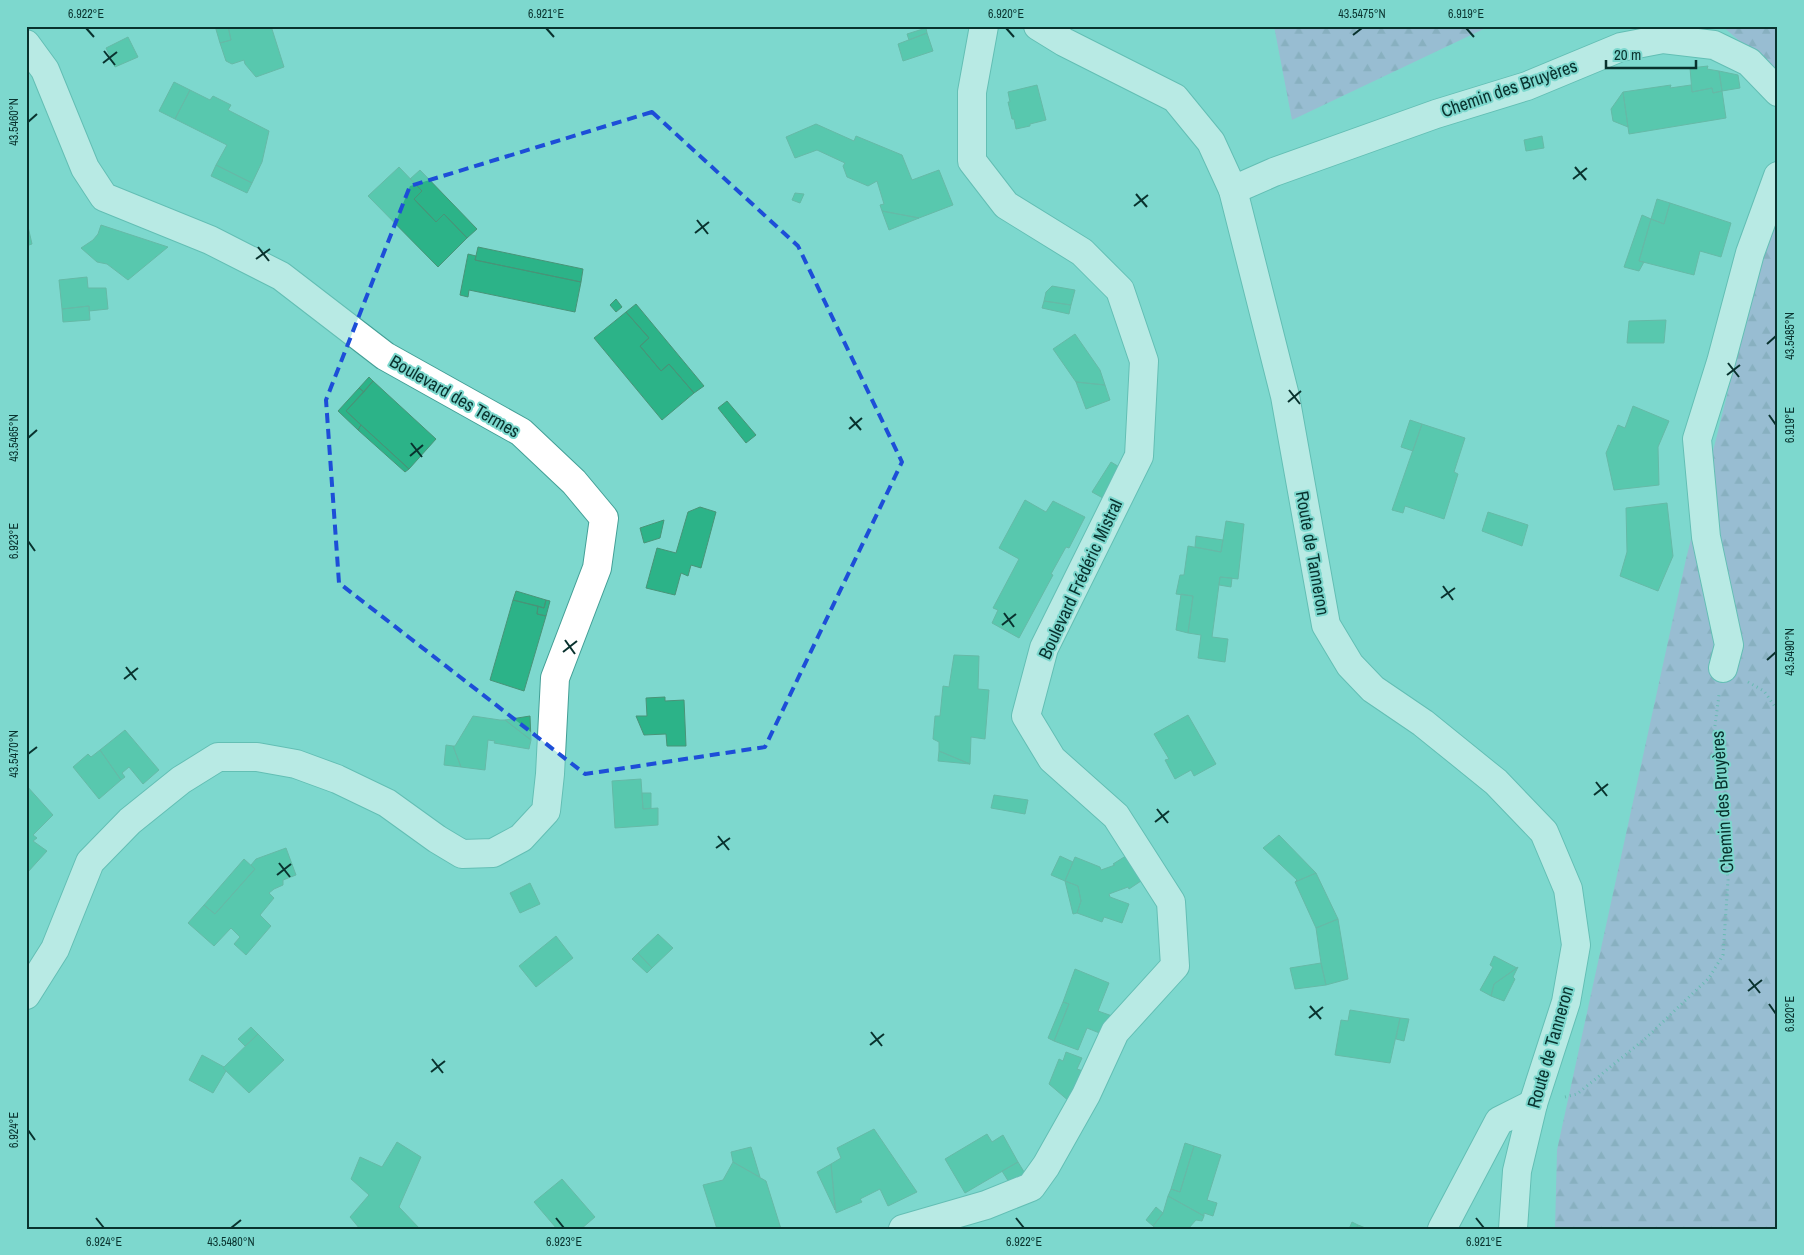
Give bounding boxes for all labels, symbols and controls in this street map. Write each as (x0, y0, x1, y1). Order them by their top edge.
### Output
text: 6.922°E (68, 6, 104, 22)
text: 6.921°E (528, 6, 564, 22)
text: 6.920°E (988, 6, 1024, 22)
text: 43.5475°N (1338, 6, 1386, 22)
text: 6.919°E (1448, 6, 1484, 22)
scale bar (1606, 38, 1696, 70)
text: 20 m (1614, 44, 1641, 65)
street label: Chemin des Bruyères (1437, 53, 1581, 123)
text: 43.5460°N (6, 98, 22, 146)
text: 43.5485°N (1782, 312, 1798, 360)
street label: Boulevard des Termes (385, 349, 525, 443)
text: 6.919°E (1782, 407, 1798, 443)
text: 43.5465°N (6, 414, 22, 462)
street label: Route de Tanneron (1290, 489, 1336, 617)
street label: Boulevard Frédéric Mistral (1032, 495, 1128, 663)
text: 6.923°E (6, 523, 22, 559)
text: 43.5490°N (1782, 628, 1798, 676)
text: 43.5470°N (6, 730, 22, 778)
street label: Chemin des Bruyères (1705, 730, 1739, 874)
street label: Route de Tanneron (1521, 983, 1579, 1111)
text: 6.920°E (1782, 996, 1798, 1032)
text: 6.924°E (6, 1112, 22, 1148)
text: 6.924°E (86, 1234, 122, 1250)
text: 43.5480°N (207, 1234, 255, 1250)
text: 6.923°E (546, 1234, 582, 1250)
text: 6.922°E (1006, 1234, 1042, 1250)
text: 6.921°E (1466, 1234, 1502, 1250)

